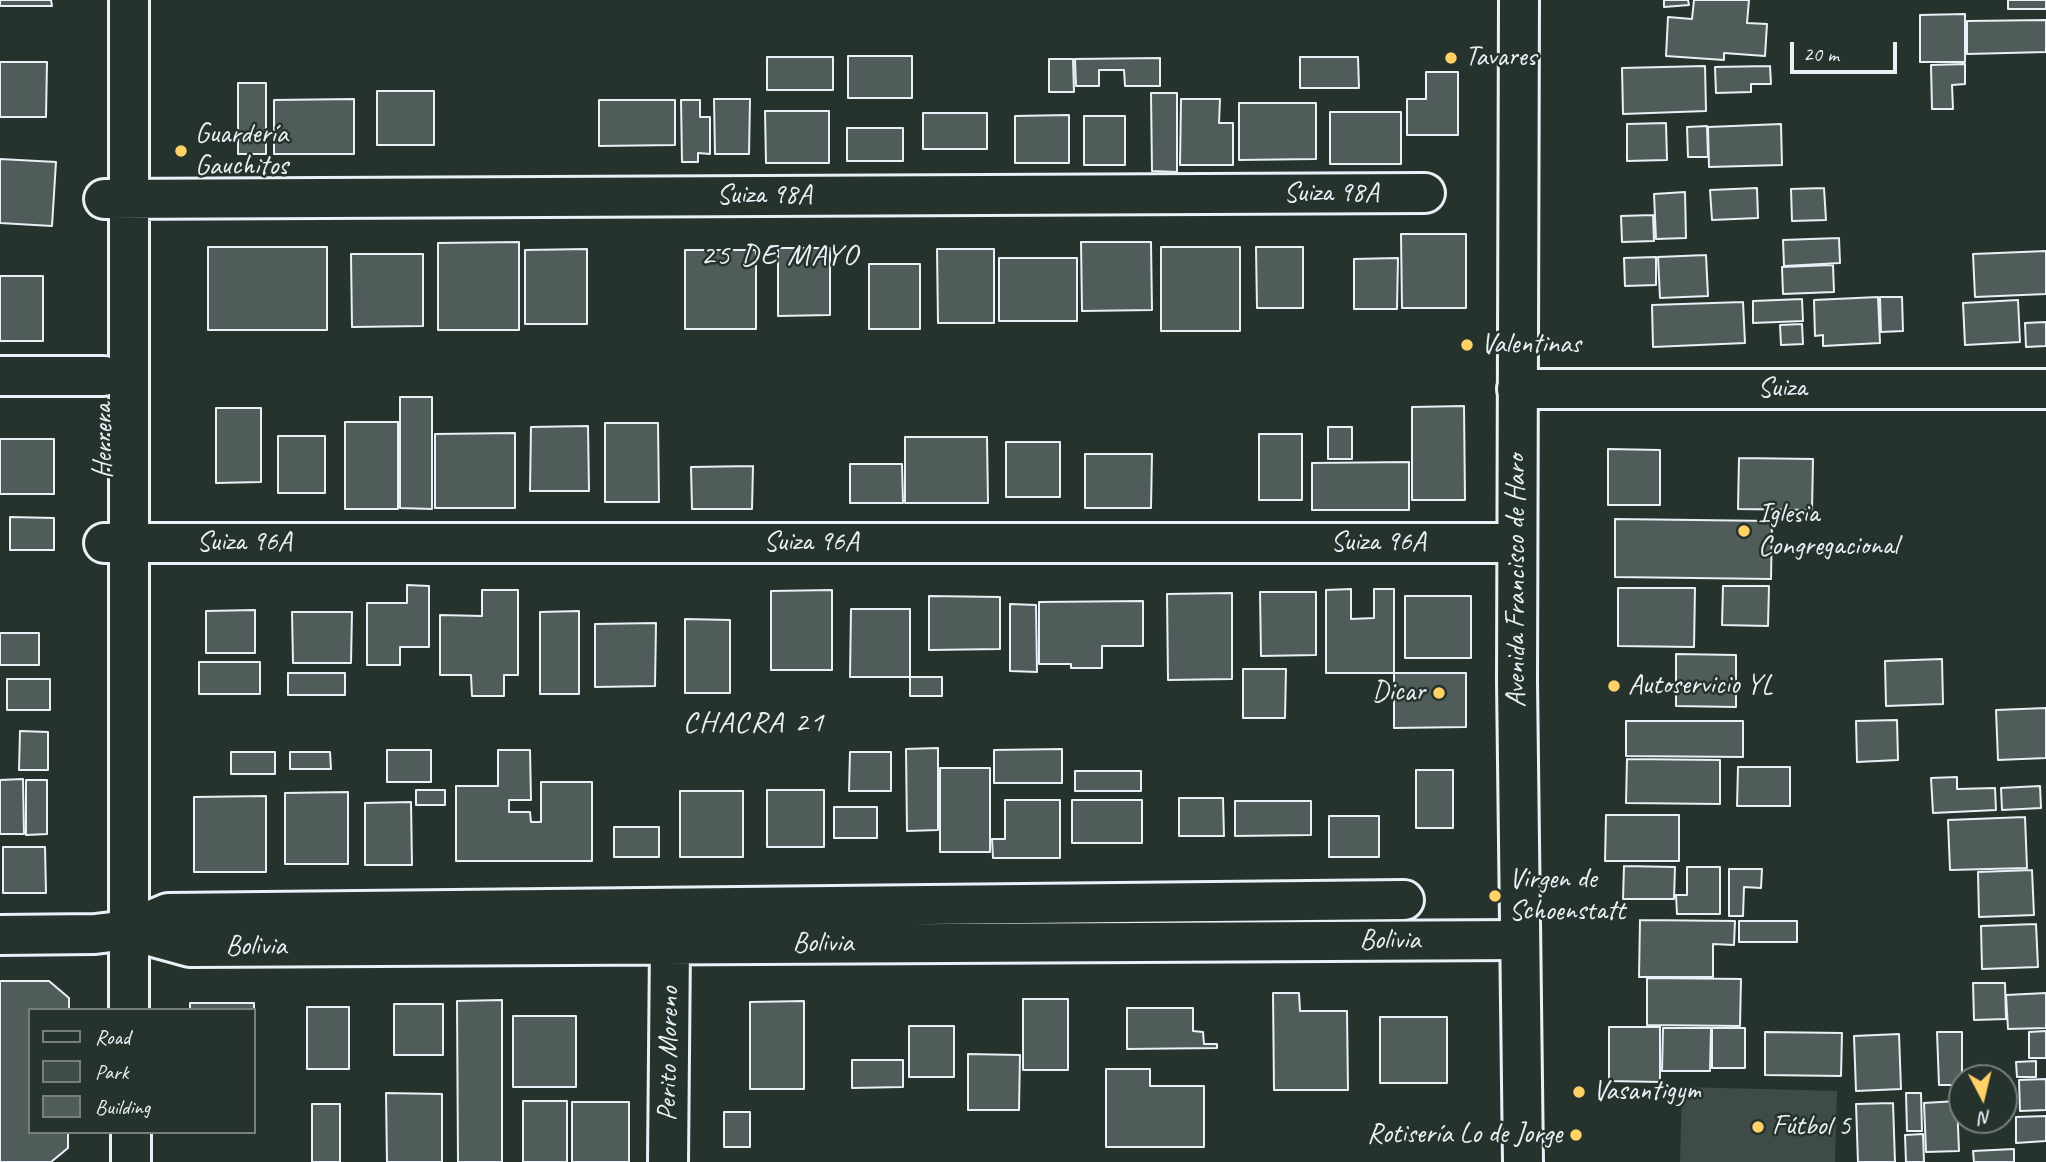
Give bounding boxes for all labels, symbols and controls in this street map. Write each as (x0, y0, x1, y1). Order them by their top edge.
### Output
scale bar (1794, 28, 1901, 72)
place label: Tavares (1465, 41, 1536, 75)
text: 20 m (1803, 41, 1839, 67)
marker: Tavares (1443, 50, 1459, 66)
place label: Guardería Gauchitos (195, 118, 288, 184)
marker: Guardería Gauchitos (173, 143, 189, 159)
street label: Suiza 98A (1284, 177, 1378, 211)
street label: Suiza 98A (717, 179, 811, 213)
district label: 25 DE MAYO (702, 238, 858, 274)
place label: Valentinas (1481, 328, 1581, 362)
marker: Valentinas (1459, 337, 1475, 353)
street label: Suiza (1758, 372, 1806, 406)
street label: Herrera (87, 403, 121, 479)
street label: Avenida Francisco de Haro (1500, 454, 1534, 708)
place label: Iglesia Congregacional (1758, 498, 1898, 564)
marker: Iglesia Congregacional (1736, 523, 1752, 539)
street label: Suiza 96A (197, 526, 291, 560)
street label: Suiza 96A (764, 526, 858, 560)
street label: Suiza 96A (1331, 526, 1425, 560)
place label: Autoservicio YL (1628, 669, 1773, 703)
place label: Dicar (1372, 676, 1425, 710)
marker: Autoservicio YL (1606, 678, 1622, 694)
marker: Dicar (1431, 685, 1447, 701)
district label: CHACRA 21 (683, 705, 825, 741)
place label: Virgen de Schoenstatt (1509, 863, 1625, 929)
marker: Virgen de Schoenstatt (1487, 888, 1503, 904)
street label: Bolivia (1359, 924, 1421, 958)
street label: Bolivia (792, 927, 854, 961)
street label: Bolivia (225, 930, 287, 964)
street label: Perito Moreno (651, 986, 687, 1122)
legend (28, 1008, 256, 1134)
text: Road (95, 1024, 130, 1050)
text: Park (95, 1059, 128, 1085)
north arrow (1948, 1064, 2018, 1134)
place label: Vasantigym (1593, 1075, 1701, 1109)
marker: Vasantigym (1571, 1084, 1587, 1100)
text: Building (95, 1094, 150, 1120)
text: N (1978, 1105, 1993, 1130)
place label: Fútbol 5 (1772, 1110, 1851, 1144)
place label: Rotisería Lo de Jorge (1367, 1118, 1562, 1152)
marker: Fútbol 5 (1750, 1119, 1766, 1135)
marker: Rotisería Lo de Jorge (1568, 1127, 1584, 1143)

